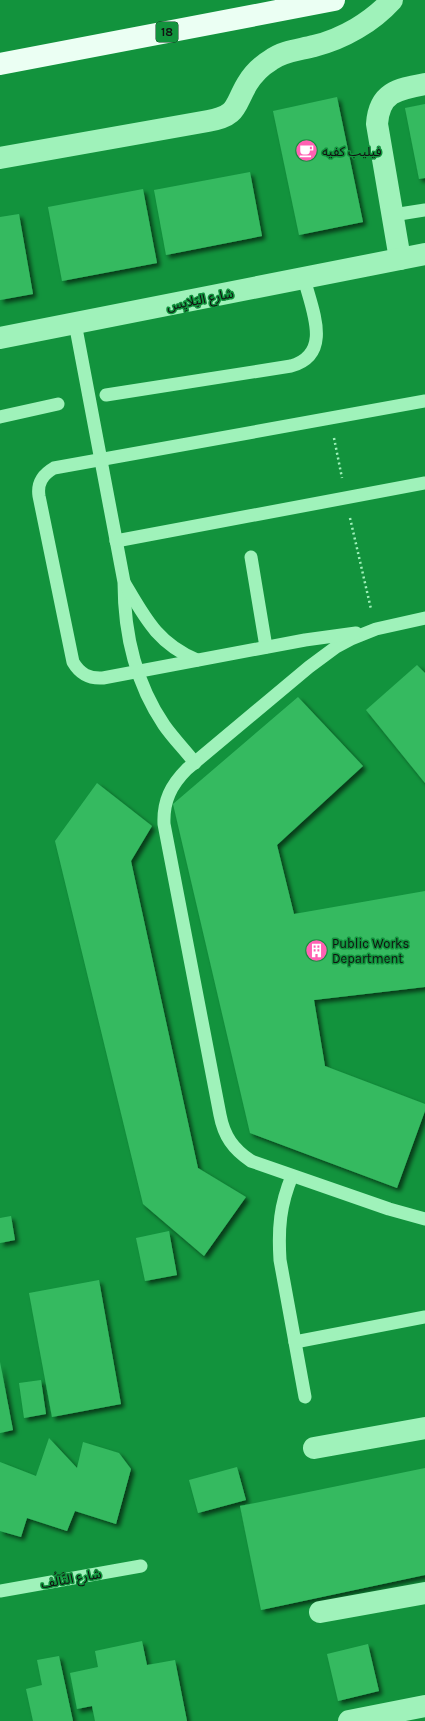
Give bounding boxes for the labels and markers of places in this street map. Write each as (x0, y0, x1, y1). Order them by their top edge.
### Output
cafe icon: فيليب كفيه (293, 138, 319, 164)
place label: فيليب كفيه (322, 144, 382, 159)
place label: Public Works Department (332, 936, 409, 966)
building icon: Public Works Department (303, 937, 329, 963)

